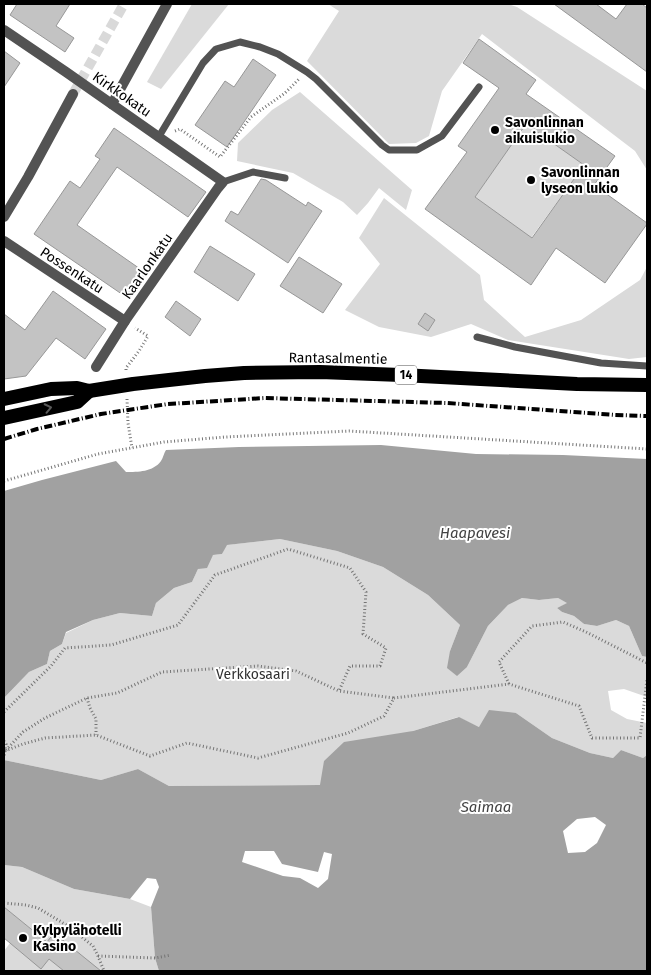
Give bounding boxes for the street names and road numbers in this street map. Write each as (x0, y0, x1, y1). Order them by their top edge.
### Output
street label: Kirkkokatu (89, 68, 154, 121)
street label: Kaarlonkatu (118, 230, 176, 303)
street label: Possenkatu (37, 244, 107, 297)
street label: Rantasalmentie (288, 349, 388, 368)
road number: 14 (395, 366, 417, 384)

